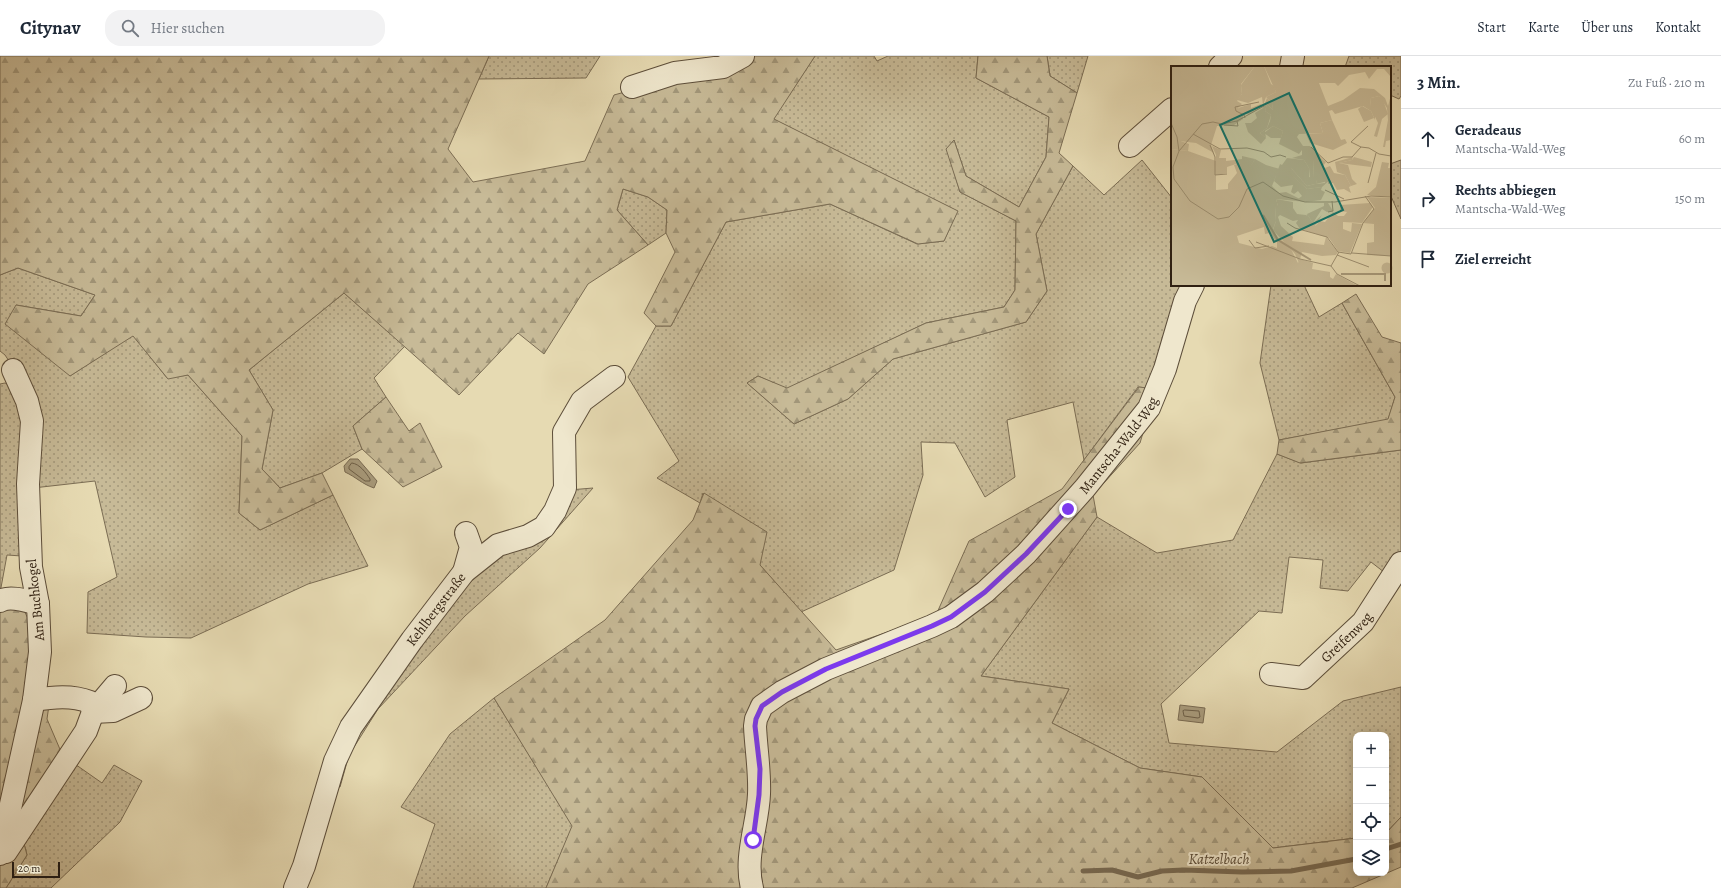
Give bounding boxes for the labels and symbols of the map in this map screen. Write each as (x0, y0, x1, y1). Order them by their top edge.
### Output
inset map (1171, 66, 1391, 286)
street label: Mantscha-Wald-Weg (1075, 394, 1163, 498)
route end (1059, 500, 1077, 518)
street label: Am Buchkogel (22, 558, 49, 643)
street label: Kehlbergstraße (402, 569, 470, 650)
street label: Greifenweg (1317, 608, 1377, 667)
route start (744, 831, 762, 849)
water label: Katzelbach (1188, 849, 1250, 869)
scale bar (12, 860, 60, 879)

